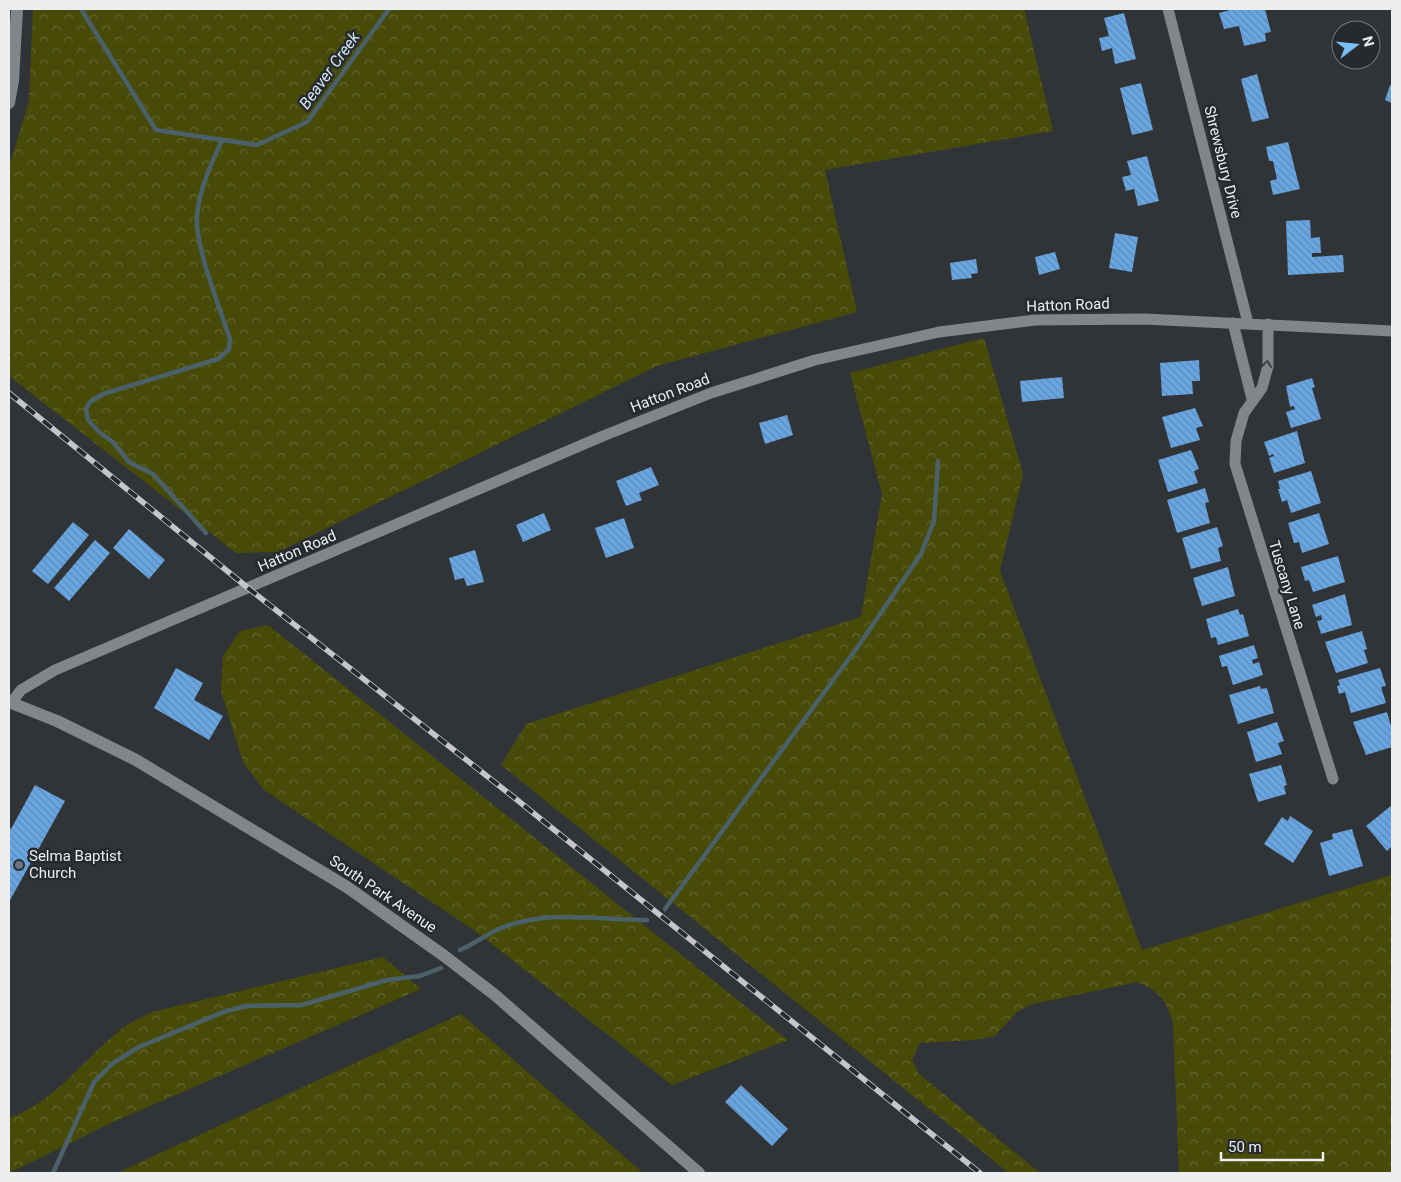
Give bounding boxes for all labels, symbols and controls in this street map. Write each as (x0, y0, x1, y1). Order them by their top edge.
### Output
north arrow (1331, 20, 1381, 70)
water label: Beaver Creek (295, 27, 364, 113)
text: N (1359, 34, 1378, 48)
street label: Shrewsbury Drive (1200, 104, 1246, 220)
street label: Hatton Road (1026, 295, 1110, 315)
one-way arrow (1261, 360, 1272, 368)
street label: Hatton Road (628, 370, 712, 416)
street label: Hatton Road (255, 526, 339, 576)
street label: Tuscany Lane (1265, 538, 1309, 632)
place label: Selma Baptist Church (29, 847, 122, 882)
street label: South Park Avenue (326, 851, 440, 937)
marker: Selma Baptist Church (13, 859, 25, 871)
scale bar (1221, 1130, 1324, 1162)
text: 50 m (1228, 1138, 1262, 1156)

